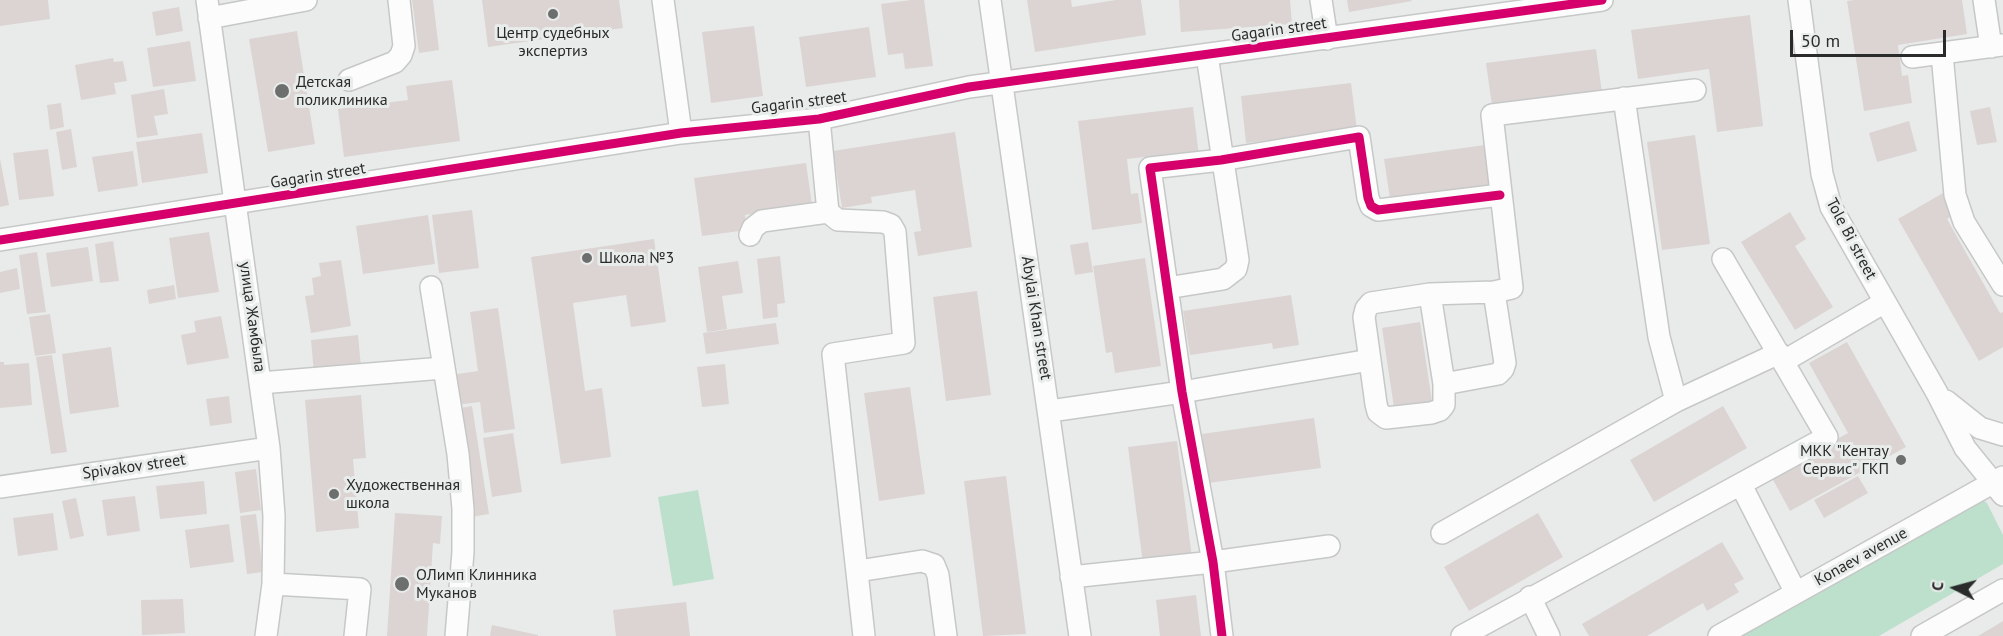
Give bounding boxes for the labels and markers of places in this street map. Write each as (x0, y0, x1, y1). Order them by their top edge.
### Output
marker: Центр судебных экспертиз (546, 7, 560, 21)
place label: Центр судебных экспертиз (496, 23, 610, 61)
place label: Детская поликлиника (296, 72, 388, 110)
marker: Детская поликлиника (273, 82, 291, 100)
place label: Школа №3 (599, 248, 674, 268)
marker: Школа №3 (580, 251, 594, 265)
place label: МКК "Кентау Сервис" ГКП (1800, 441, 1889, 479)
marker: МКК "Кентау Сервис" ГКП (1894, 453, 1908, 467)
place label: Художественная школа (346, 475, 460, 513)
marker: Художественная школа (327, 487, 341, 501)
place label: ОЛимп Клинника Муканов (416, 565, 537, 603)
marker: ОЛимп Клинника Муканов (393, 575, 411, 593)

